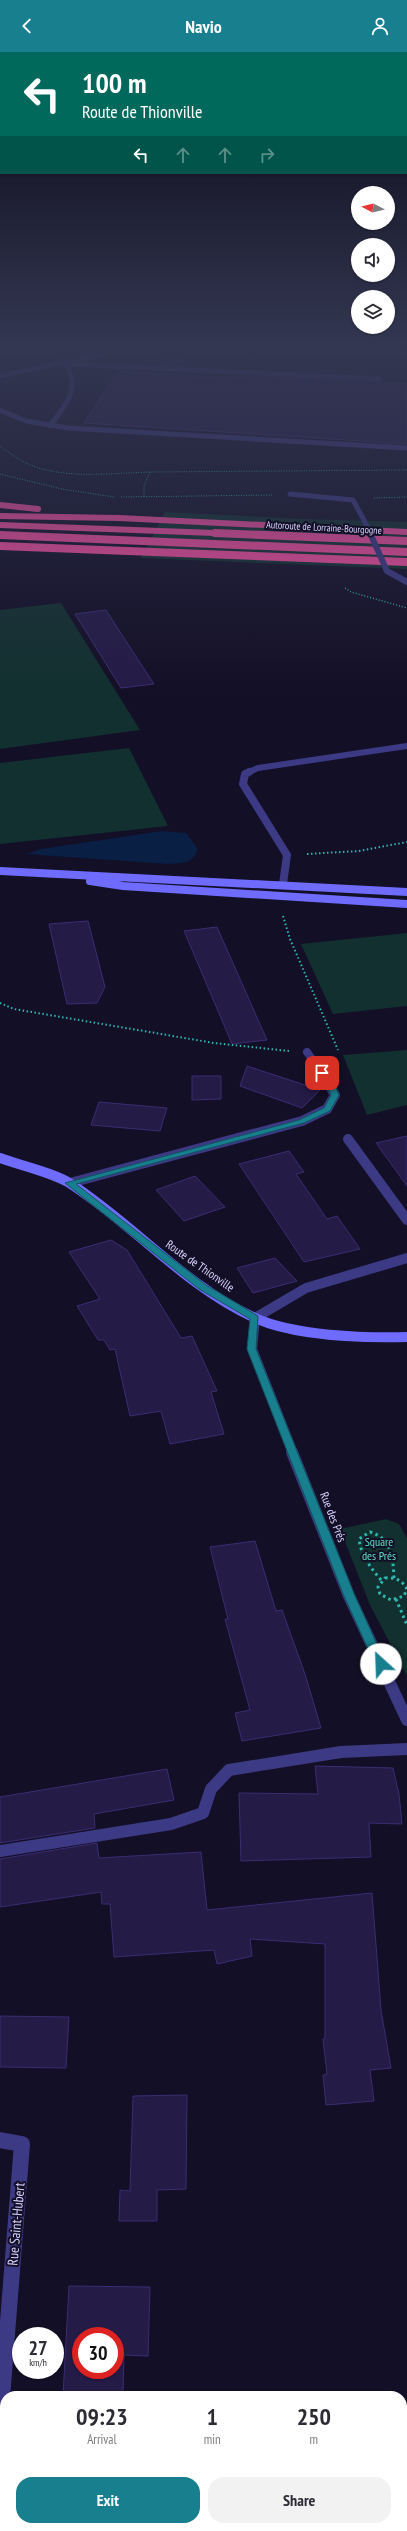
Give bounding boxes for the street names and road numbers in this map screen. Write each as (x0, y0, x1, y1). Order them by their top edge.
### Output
street label: Autoroute de Lorraine-Bourgogne (266, 518, 382, 537)
street label: Route de Thionville (163, 1236, 238, 1295)
street label: Rue des Prés (317, 1490, 350, 1544)
street label: Rue Saint-Hubert (3, 2182, 29, 2266)

